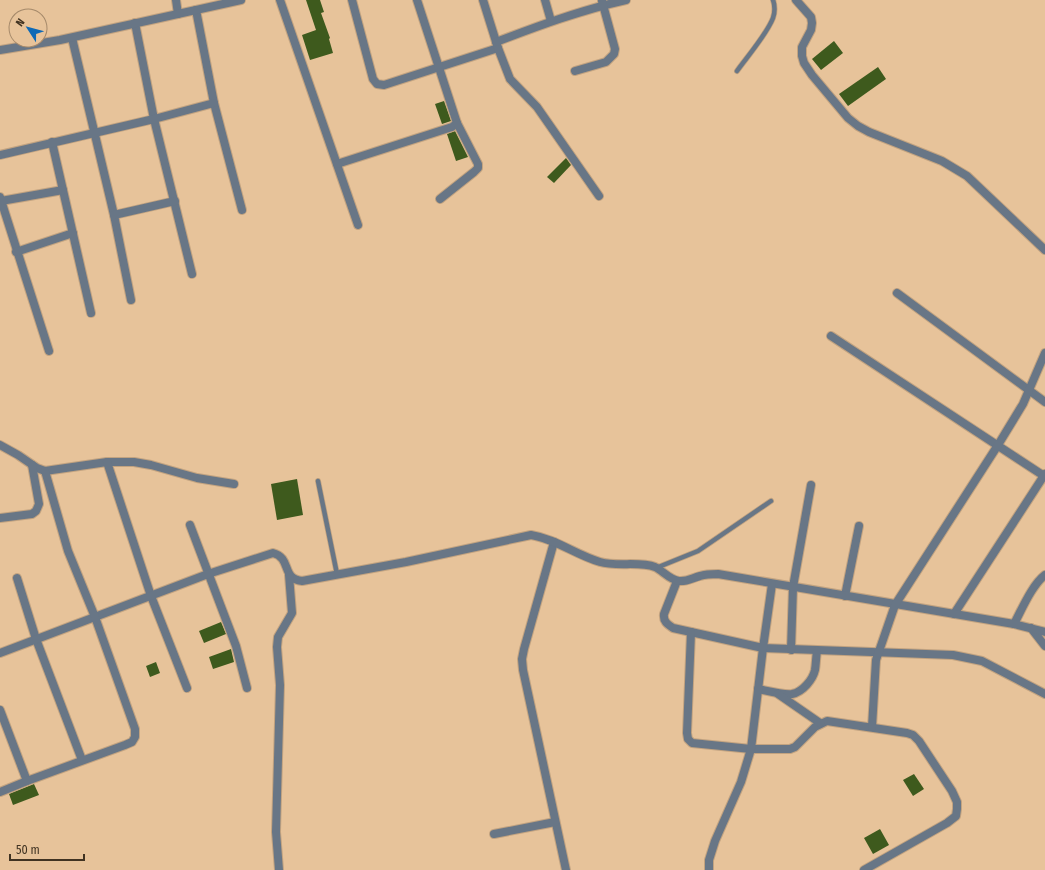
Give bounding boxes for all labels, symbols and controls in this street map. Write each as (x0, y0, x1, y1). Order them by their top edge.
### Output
north arrow (8, 8, 48, 48)
text: N (13, 16, 28, 29)
scale bar (10, 836, 84, 862)
text: 50 m (16, 843, 40, 857)

